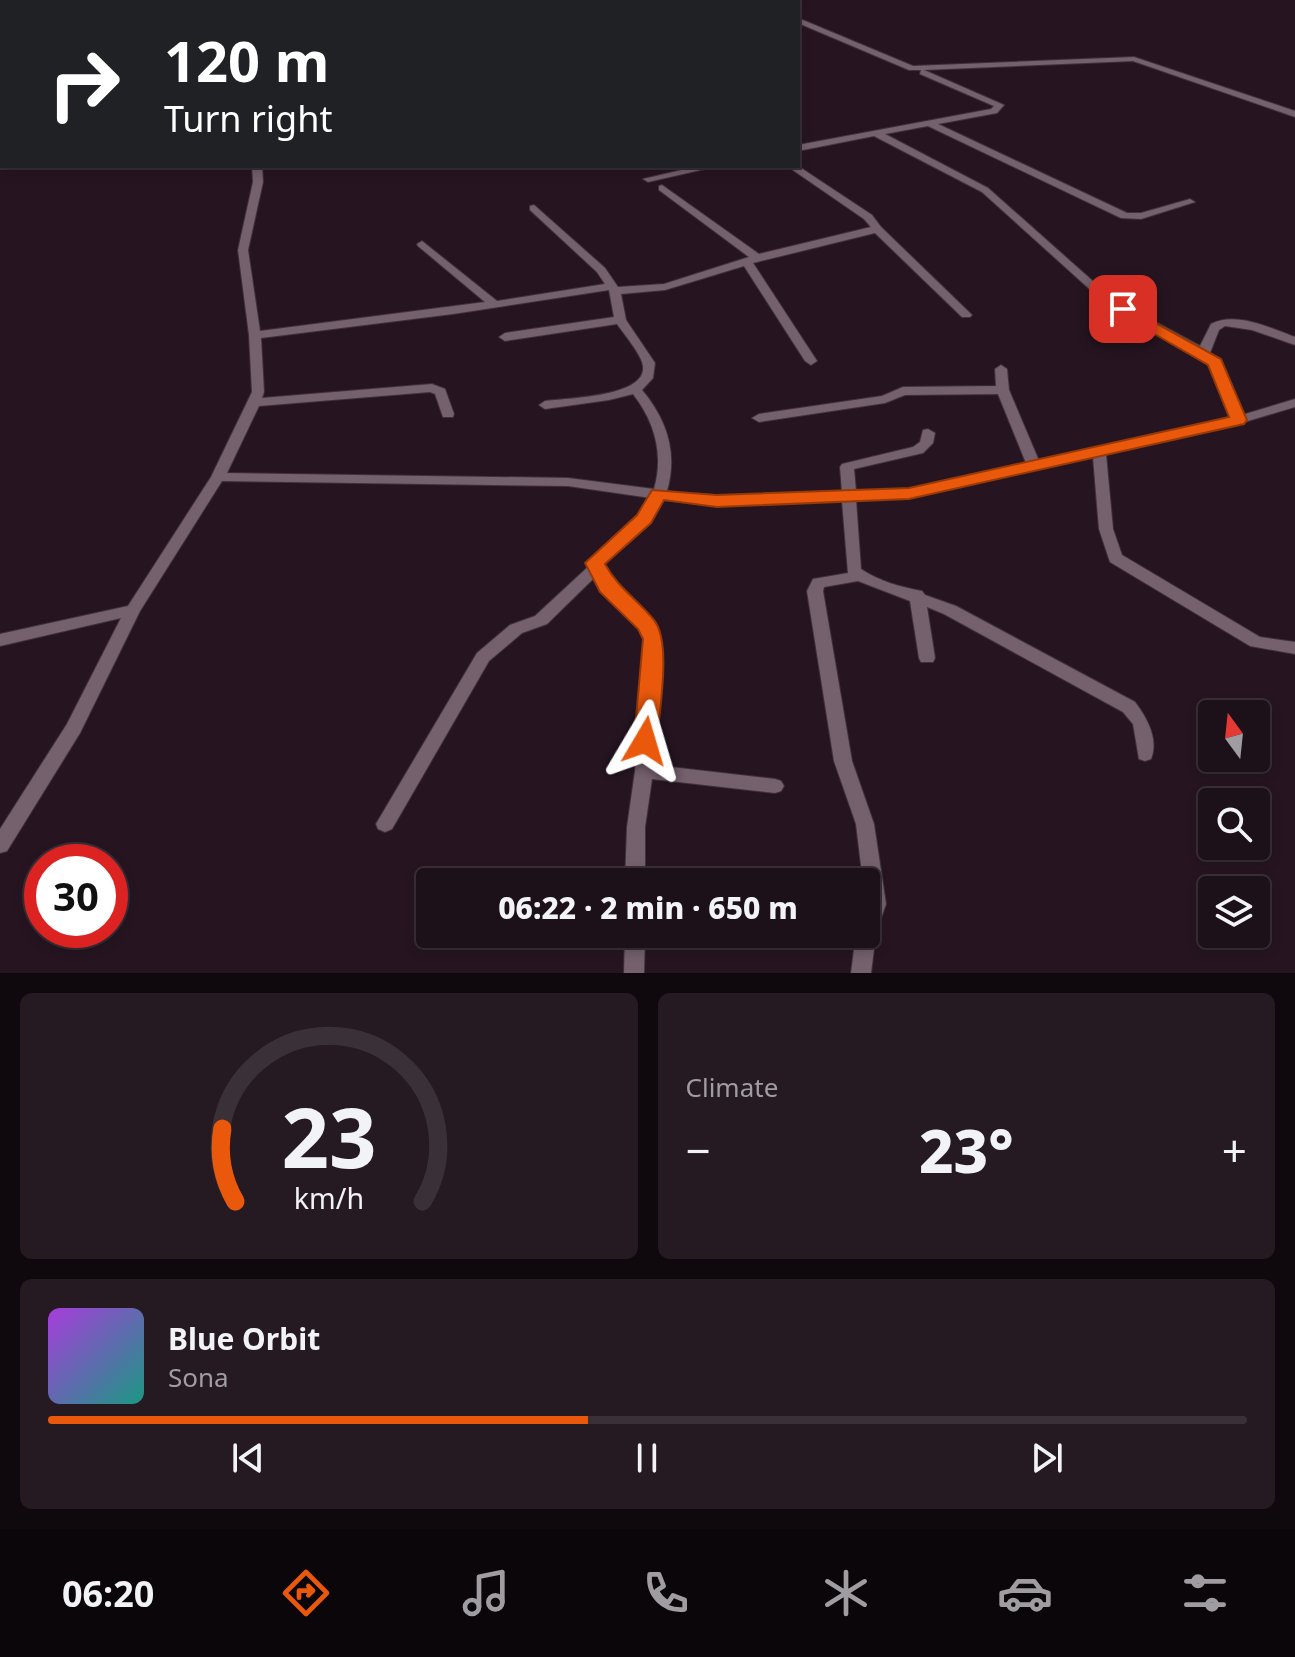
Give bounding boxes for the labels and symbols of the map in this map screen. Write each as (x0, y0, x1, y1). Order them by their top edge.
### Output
pin (1089, 275, 1157, 343)
position arrow (603, 699, 687, 783)
north arrow (1198, 700, 1270, 772)
speed limit sign: 30 (24, 844, 128, 948)

